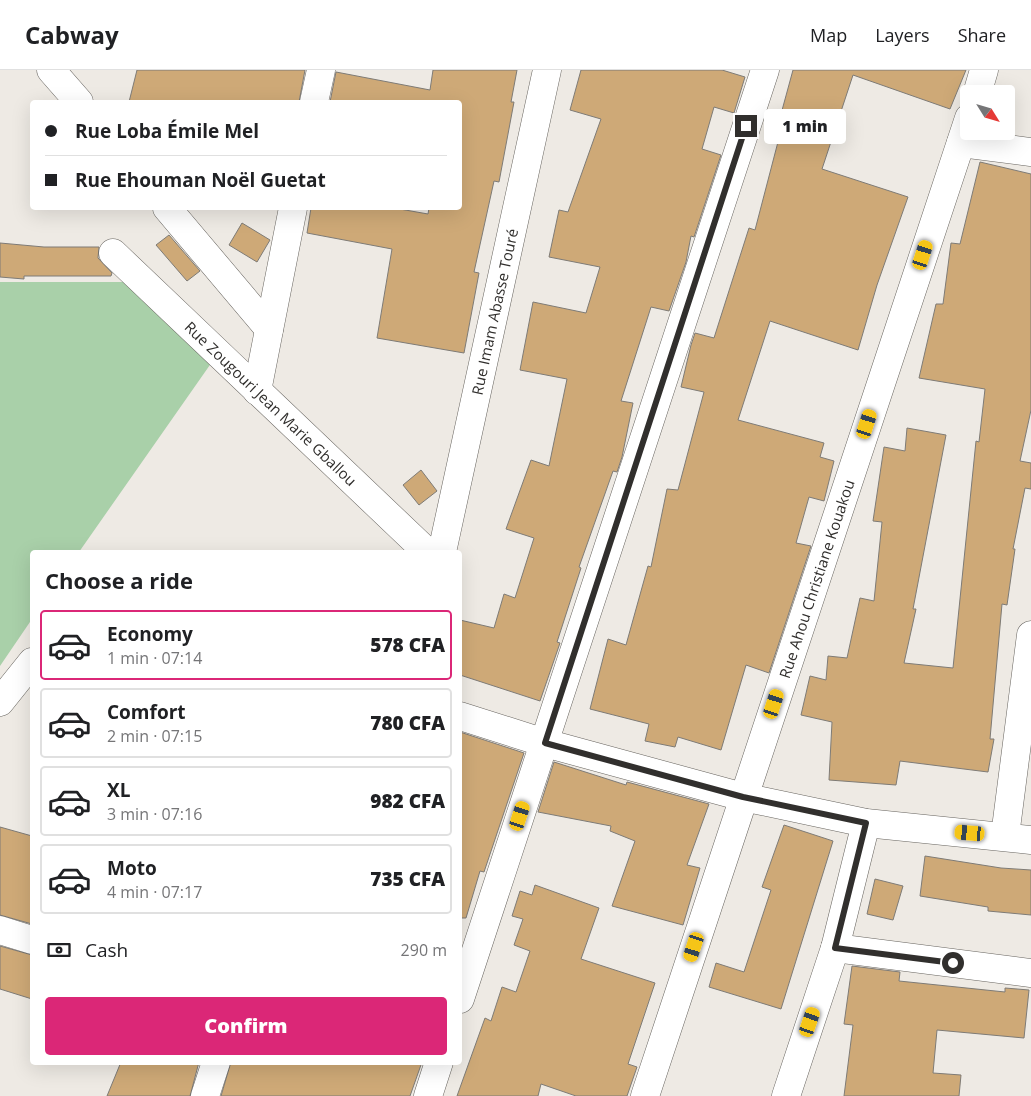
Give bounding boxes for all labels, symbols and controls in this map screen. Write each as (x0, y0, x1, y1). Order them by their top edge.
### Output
text: Cabway (25, 18, 119, 51)
text: Map (810, 23, 847, 47)
text: Layers (875, 23, 930, 47)
text: Share (958, 23, 1006, 47)
north arrow (960, 85, 1015, 140)
map controls (960, 85, 1015, 140)
callout: 1 min (764, 108, 846, 144)
route end (735, 115, 757, 137)
text: 1 min (782, 115, 828, 137)
text: Rue Loba Émile Mel (75, 118, 259, 144)
text: Rue Ehouman Noël Guetat (75, 167, 326, 193)
street label: Rue Imam Abasse Touré (467, 227, 522, 397)
car (911, 238, 934, 272)
street label: Rue Zougouri Jean Marie Gballou (181, 317, 361, 490)
car (855, 407, 878, 441)
street label: Rue Ahou Christiane Kouakou (774, 477, 859, 681)
text: Choose a ride (45, 565, 193, 595)
text: Economy (107, 621, 193, 647)
icon: car (47, 623, 92, 668)
text: 578 CFA (370, 632, 445, 658)
text: 1 min · 07:14 (107, 647, 202, 669)
car (762, 687, 785, 721)
text: Comfort (107, 699, 186, 725)
icon: car (47, 701, 92, 746)
text: 780 CFA (370, 710, 445, 736)
text: 2 min · 07:15 (107, 725, 202, 747)
text: XL (107, 777, 130, 803)
icon: car (47, 779, 92, 824)
text: 982 CFA (370, 788, 445, 814)
car (508, 799, 531, 833)
text: 3 min · 07:16 (107, 803, 202, 825)
car (954, 824, 985, 842)
text: Moto (107, 855, 157, 881)
icon: car (47, 857, 92, 902)
text: 735 CFA (370, 866, 445, 892)
text: 4 min · 07:17 (107, 881, 202, 903)
car (682, 930, 705, 964)
icon: cash (45, 936, 73, 964)
text: Cash (85, 937, 128, 963)
text: 290 m (401, 939, 447, 961)
route start (942, 952, 964, 974)
button: Confirm (45, 997, 447, 1055)
car (798, 1005, 821, 1039)

